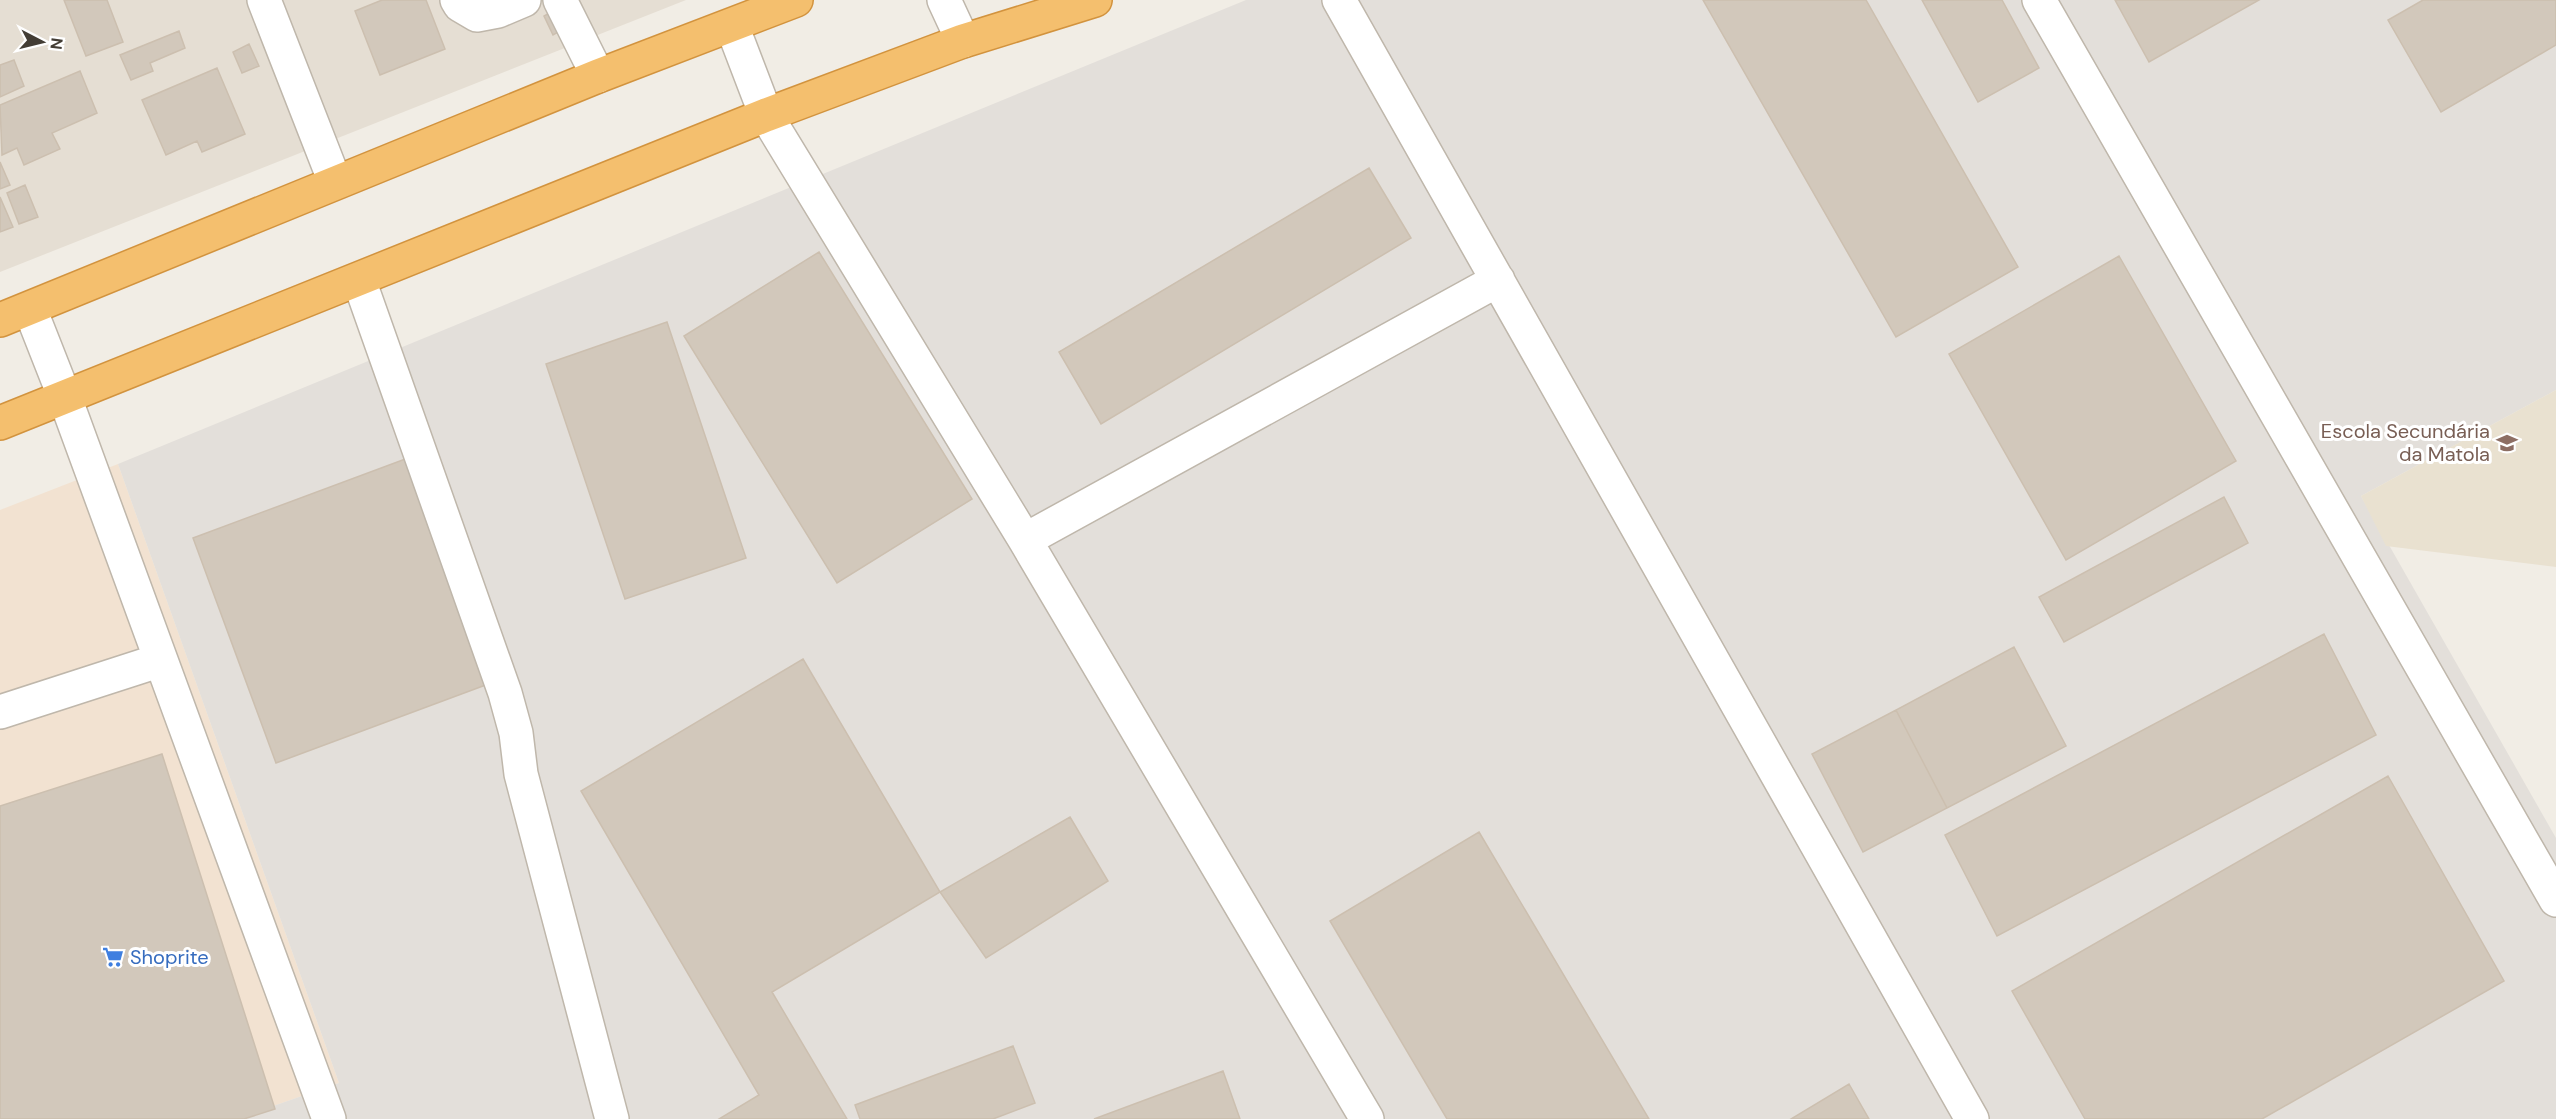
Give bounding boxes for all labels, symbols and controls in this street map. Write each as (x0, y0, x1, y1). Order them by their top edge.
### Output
north arrow (12, 12, 72, 72)
text: N (45, 37, 68, 51)
place label: Escola Secundária da Matola (2321, 418, 2490, 467)
school or university icon: Escola Secundária da Matola (2495, 431, 2519, 455)
place label: Shoprite (130, 944, 209, 970)
supermarket icon: Shoprite (101, 945, 125, 969)

